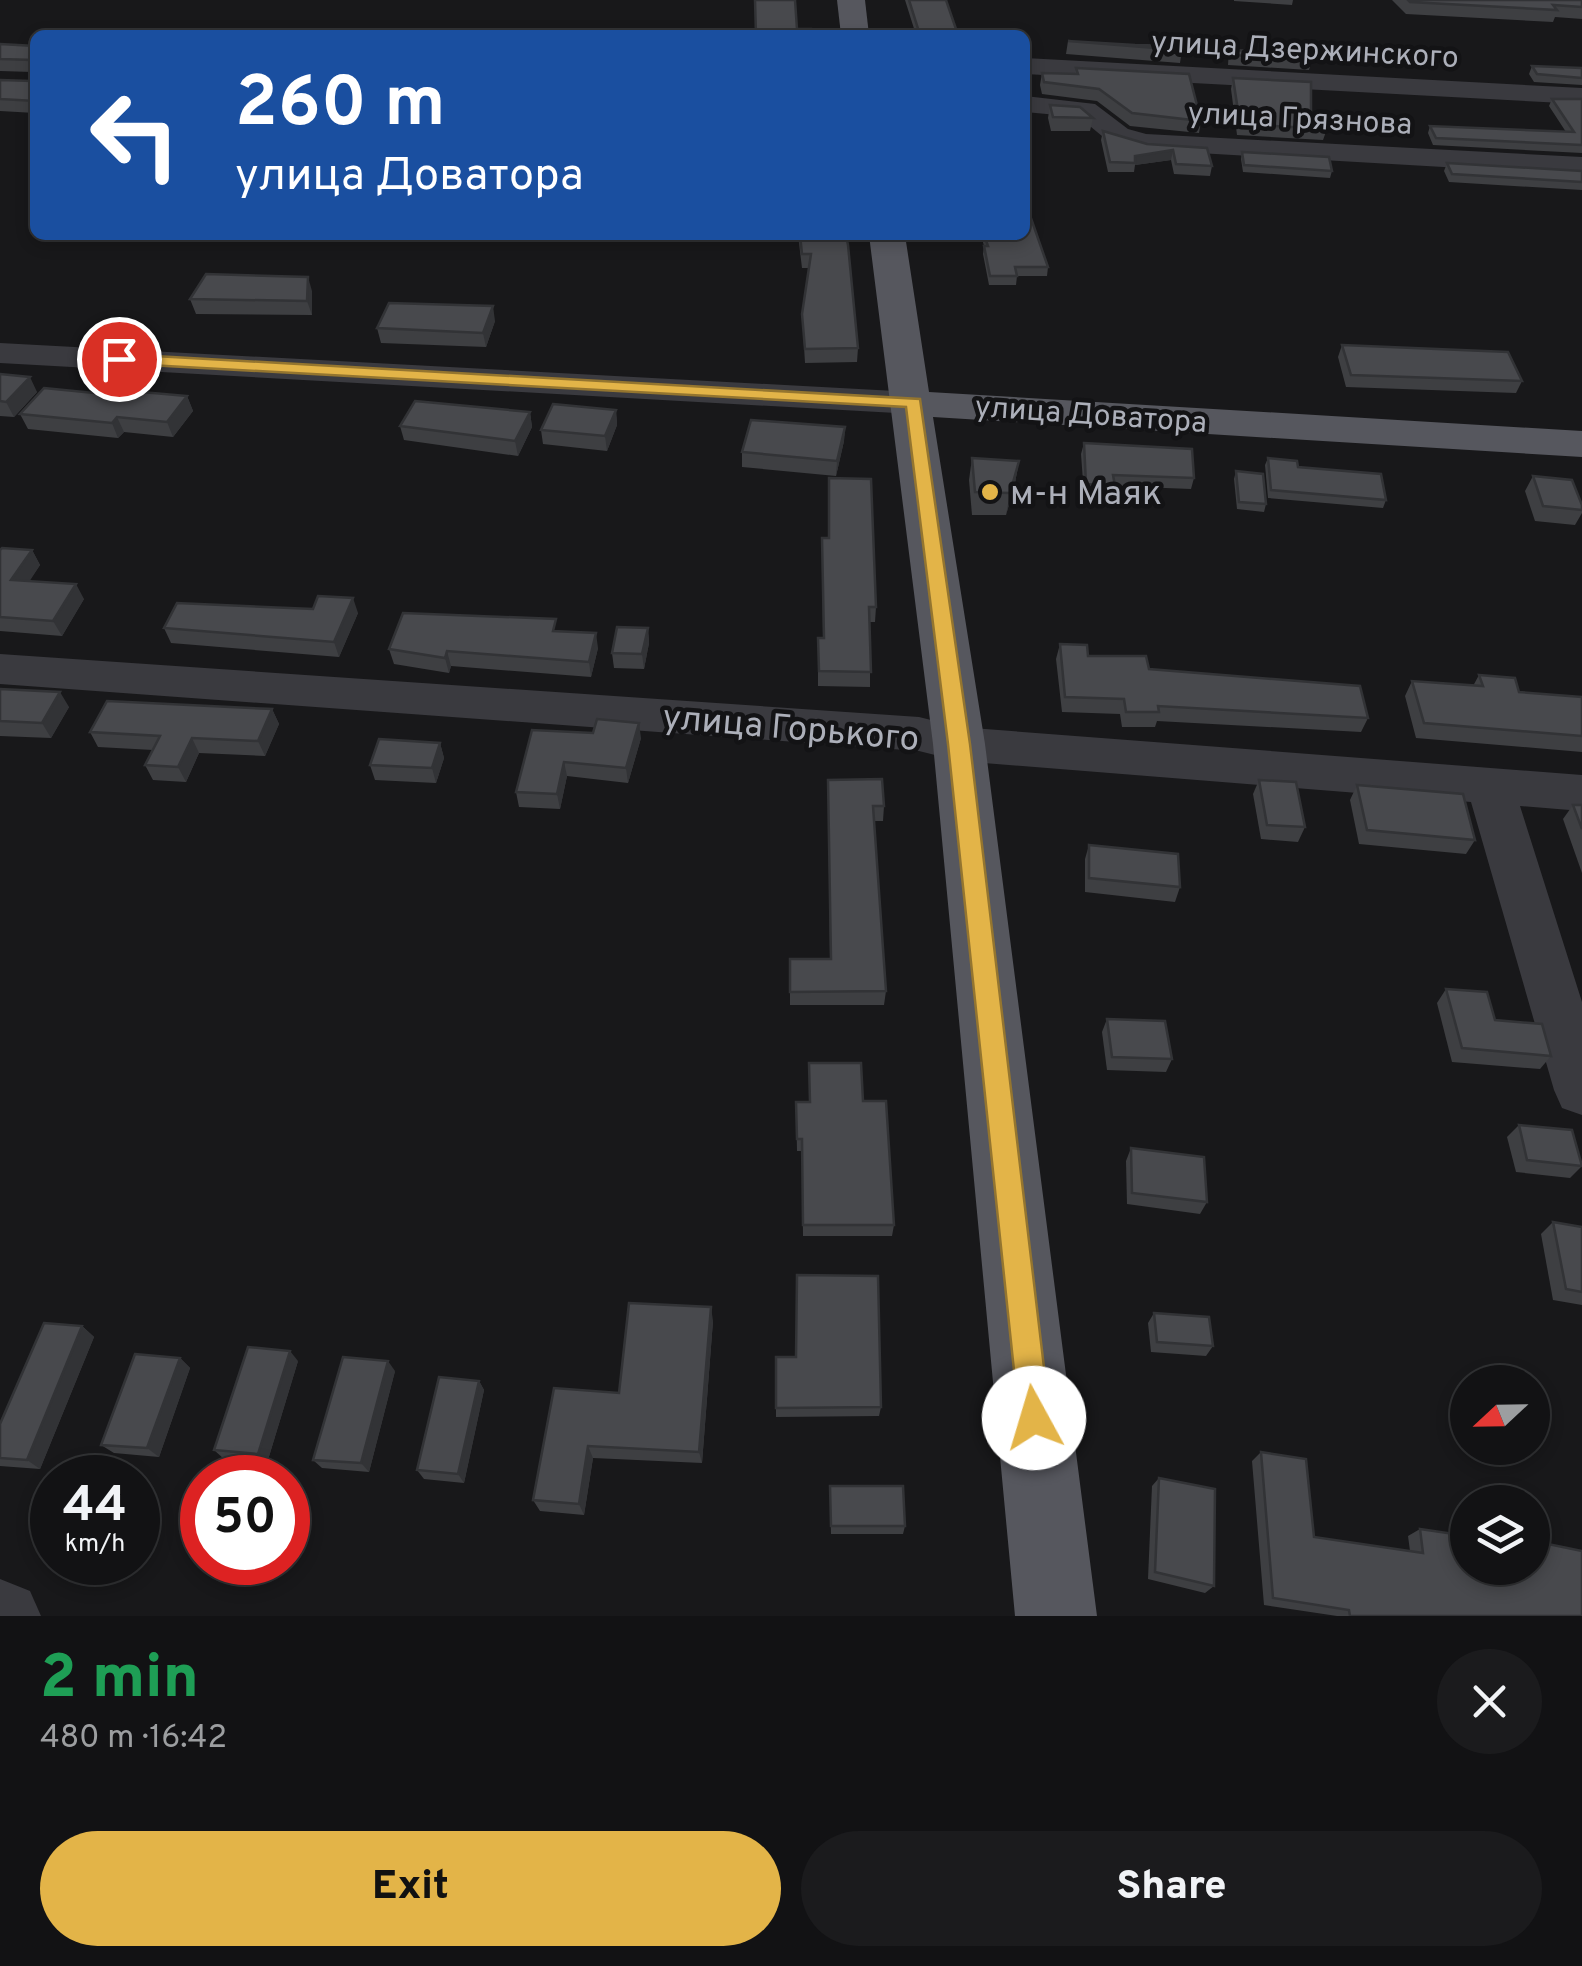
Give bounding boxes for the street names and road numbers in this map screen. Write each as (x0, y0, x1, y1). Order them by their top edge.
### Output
street label: улица Дзержинского (1150, 25, 1460, 78)
street label: улица Грязнова (1187, 96, 1413, 145)
street label: улица Доватора (974, 390, 1208, 443)
street label: улица Горького (661, 697, 921, 763)

